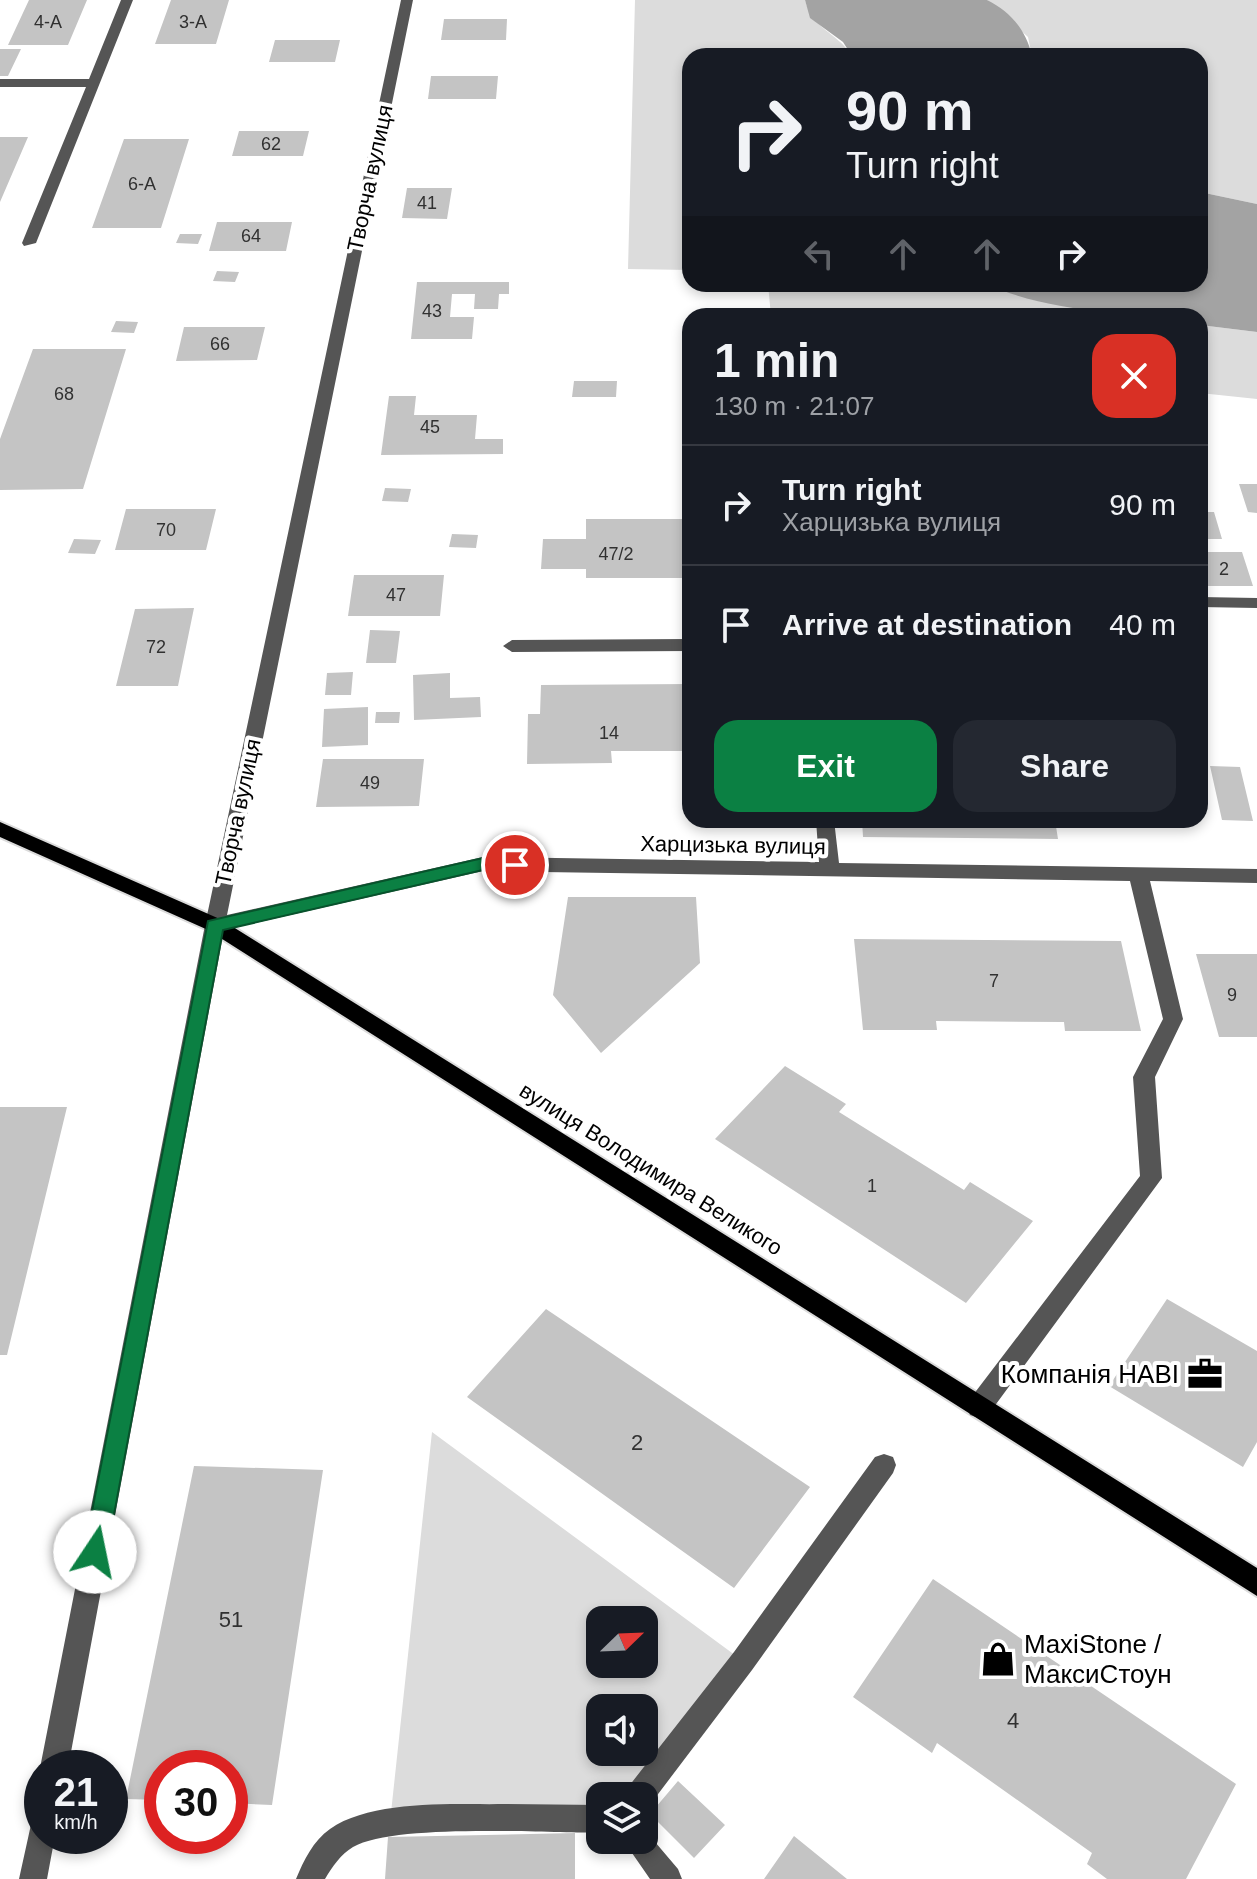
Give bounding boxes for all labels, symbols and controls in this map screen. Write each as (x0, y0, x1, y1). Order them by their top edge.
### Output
house number: 4-А (34, 12, 62, 32)
house number: 3-А (179, 12, 207, 32)
text: 90 m (846, 79, 974, 142)
icon: right (714, 80, 818, 184)
street label: Творча вулиця (342, 102, 398, 254)
house number: 62 (261, 134, 281, 154)
text: Turn right (846, 145, 999, 186)
house number: 6-А (128, 174, 156, 194)
house number: 41 (417, 193, 437, 213)
house number: 64 (241, 226, 261, 246)
icon: left (797, 232, 841, 276)
icon: ahead (881, 232, 925, 276)
icon: ahead (965, 232, 1009, 276)
icon: right (1049, 232, 1093, 276)
house number: 43 (422, 301, 442, 321)
house number: 66 (210, 334, 230, 354)
text: 1 min (714, 334, 839, 387)
button: close (1092, 334, 1176, 418)
house number: 68 (54, 384, 74, 404)
text: 130 m · 21:07 (714, 391, 874, 421)
house number: 45 (420, 417, 440, 437)
text: Turn right (782, 473, 921, 506)
icon: right (714, 483, 758, 527)
text: 90 m (1109, 488, 1176, 521)
text: Харцизька вулиця (782, 507, 1001, 537)
house number: 70 (156, 520, 176, 540)
house number: 47/2 (598, 544, 634, 564)
house number: 2 (1219, 559, 1229, 579)
house number: 47 (386, 585, 406, 605)
icon: arrive (714, 603, 758, 647)
text: Arrive at destination (782, 608, 1072, 641)
text: 40 m (1109, 608, 1176, 641)
house number: 72 (146, 637, 166, 657)
button: Exit (714, 720, 937, 812)
button: Share (953, 720, 1176, 812)
house number: 14 (599, 723, 619, 743)
street label: Творча вулиця (210, 736, 266, 888)
house number: 49 (360, 773, 380, 793)
pin (481, 831, 549, 899)
street label: Харцизька вулиця (640, 831, 826, 859)
icon: arrive (493, 843, 537, 887)
house number: 7 (989, 971, 999, 991)
house number: 9 (1227, 985, 1237, 1005)
street label: вулиця Володимира Великого (515, 1078, 787, 1260)
house number: 1 (867, 1176, 877, 1196)
office icon: Компанія НАВІ (1186, 1355, 1224, 1393)
place label: Компанія НАВІ (1001, 1359, 1179, 1389)
house number: 2 (631, 1430, 643, 1455)
position arrow (53, 1510, 137, 1594)
north arrow (586, 1606, 658, 1678)
map controls (586, 1606, 658, 1854)
house number: 51 (219, 1607, 243, 1632)
place label: MaxiStone / МаксиСтоун (1024, 1629, 1172, 1689)
shop icon: MaxiStone / МаксиСтоун (979, 1640, 1017, 1678)
button: sound (586, 1694, 658, 1766)
house number: 4 (1007, 1708, 1019, 1733)
speed limit sign: 30 (144, 1750, 248, 1854)
text: 21 (54, 1770, 98, 1814)
button: layers (586, 1782, 658, 1854)
text: km/h (54, 1811, 98, 1833)

